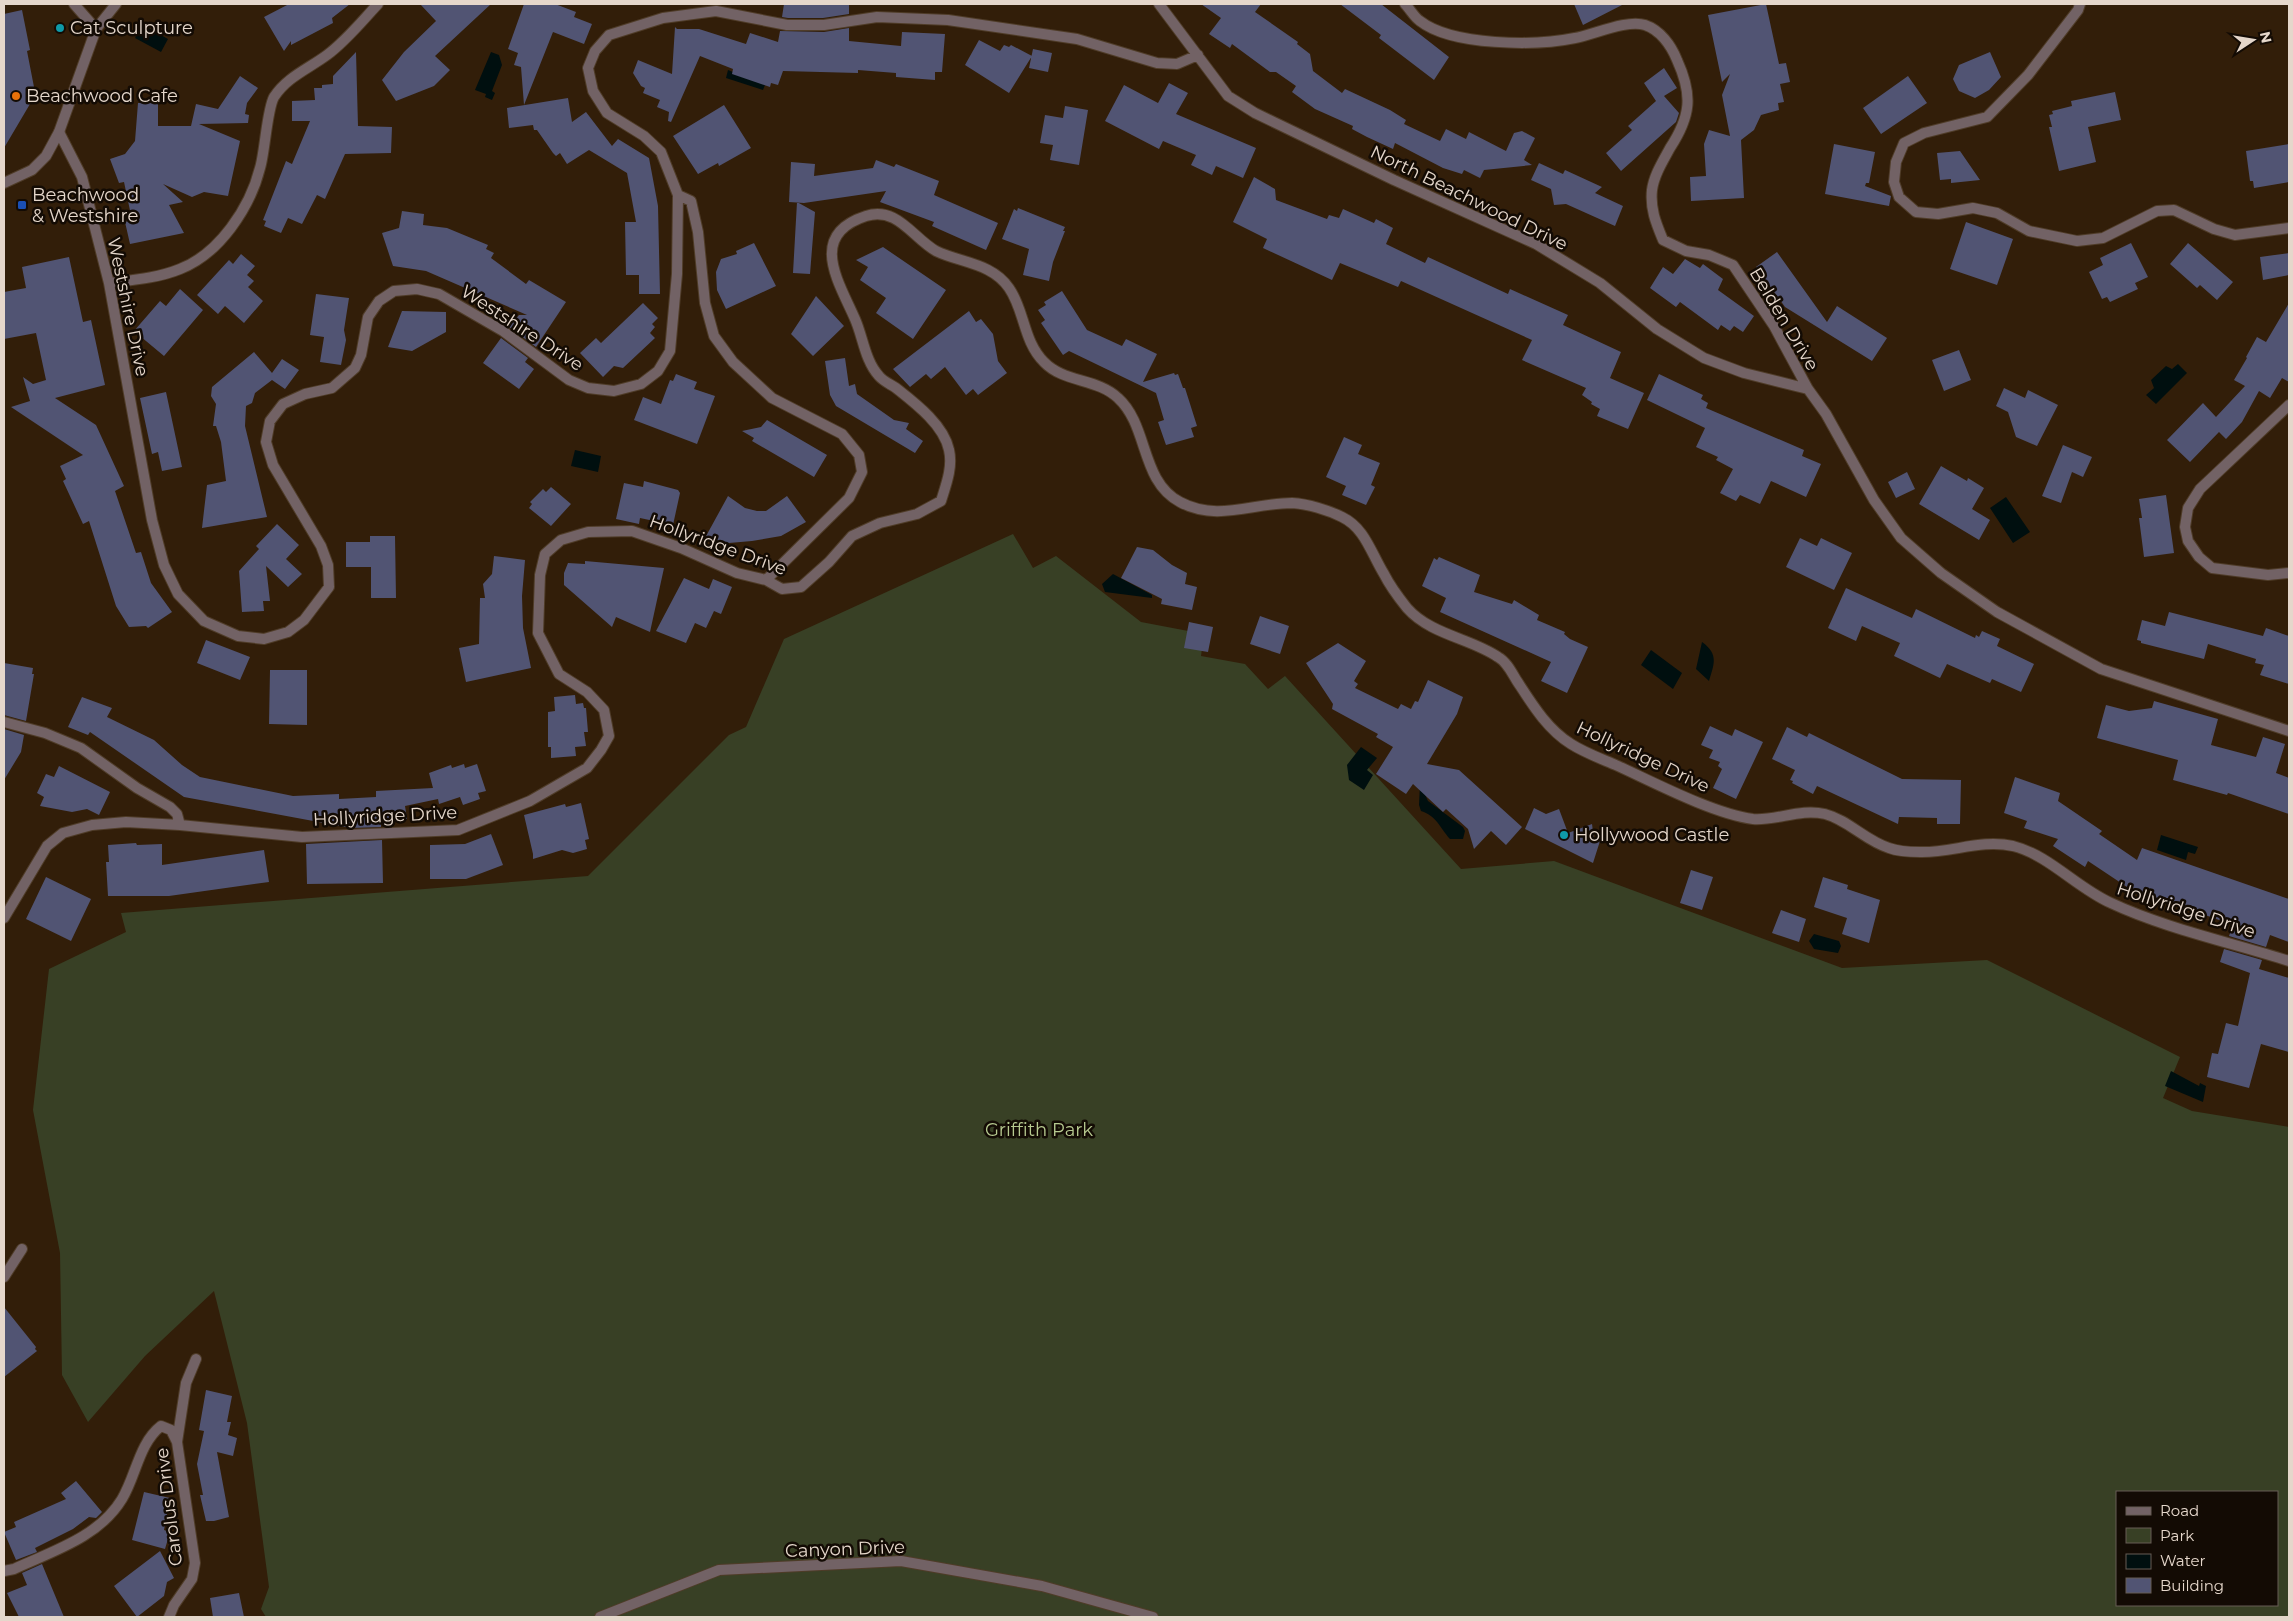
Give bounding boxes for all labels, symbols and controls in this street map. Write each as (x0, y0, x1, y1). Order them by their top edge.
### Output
north arrow (2228, 15, 2278, 65)
place label: Cat Sculpture (70, 17, 193, 39)
marker: Cat Sculpture (54, 22, 66, 34)
text: N (2256, 30, 2276, 45)
place label: Beachwood Cafe (26, 85, 178, 107)
marker: Beachwood Cafe (10, 90, 22, 102)
street label: North Beachwood Drive (1367, 141, 1571, 255)
place label: Beachwood & Westshire (32, 184, 139, 227)
marker: Beachwood & Westshire (16, 199, 28, 211)
street label: Westshire Drive (103, 236, 153, 379)
street label: Belden Drive (1745, 263, 1823, 375)
street label: Westshire Drive (457, 280, 587, 376)
street label: Hollyridge Drive (646, 510, 790, 580)
street label: Hollyridge Drive (1573, 716, 1713, 798)
street label: Hollyridge Drive (312, 801, 458, 831)
place label: Hollywood Castle (1574, 824, 1729, 846)
marker: Hollywood Castle (1558, 829, 1570, 841)
street label: Hollyridge Drive (2114, 877, 2258, 943)
park label: Griffith Park (985, 1119, 1093, 1141)
street label: Carolus Drive (151, 1446, 187, 1567)
legend (2116, 1491, 2278, 1606)
text: Road (2160, 1501, 2199, 1520)
text: Park (2160, 1526, 2194, 1545)
street label: Canyon Drive (785, 1536, 905, 1562)
text: Water (2160, 1551, 2206, 1570)
text: Building (2160, 1576, 2224, 1595)

